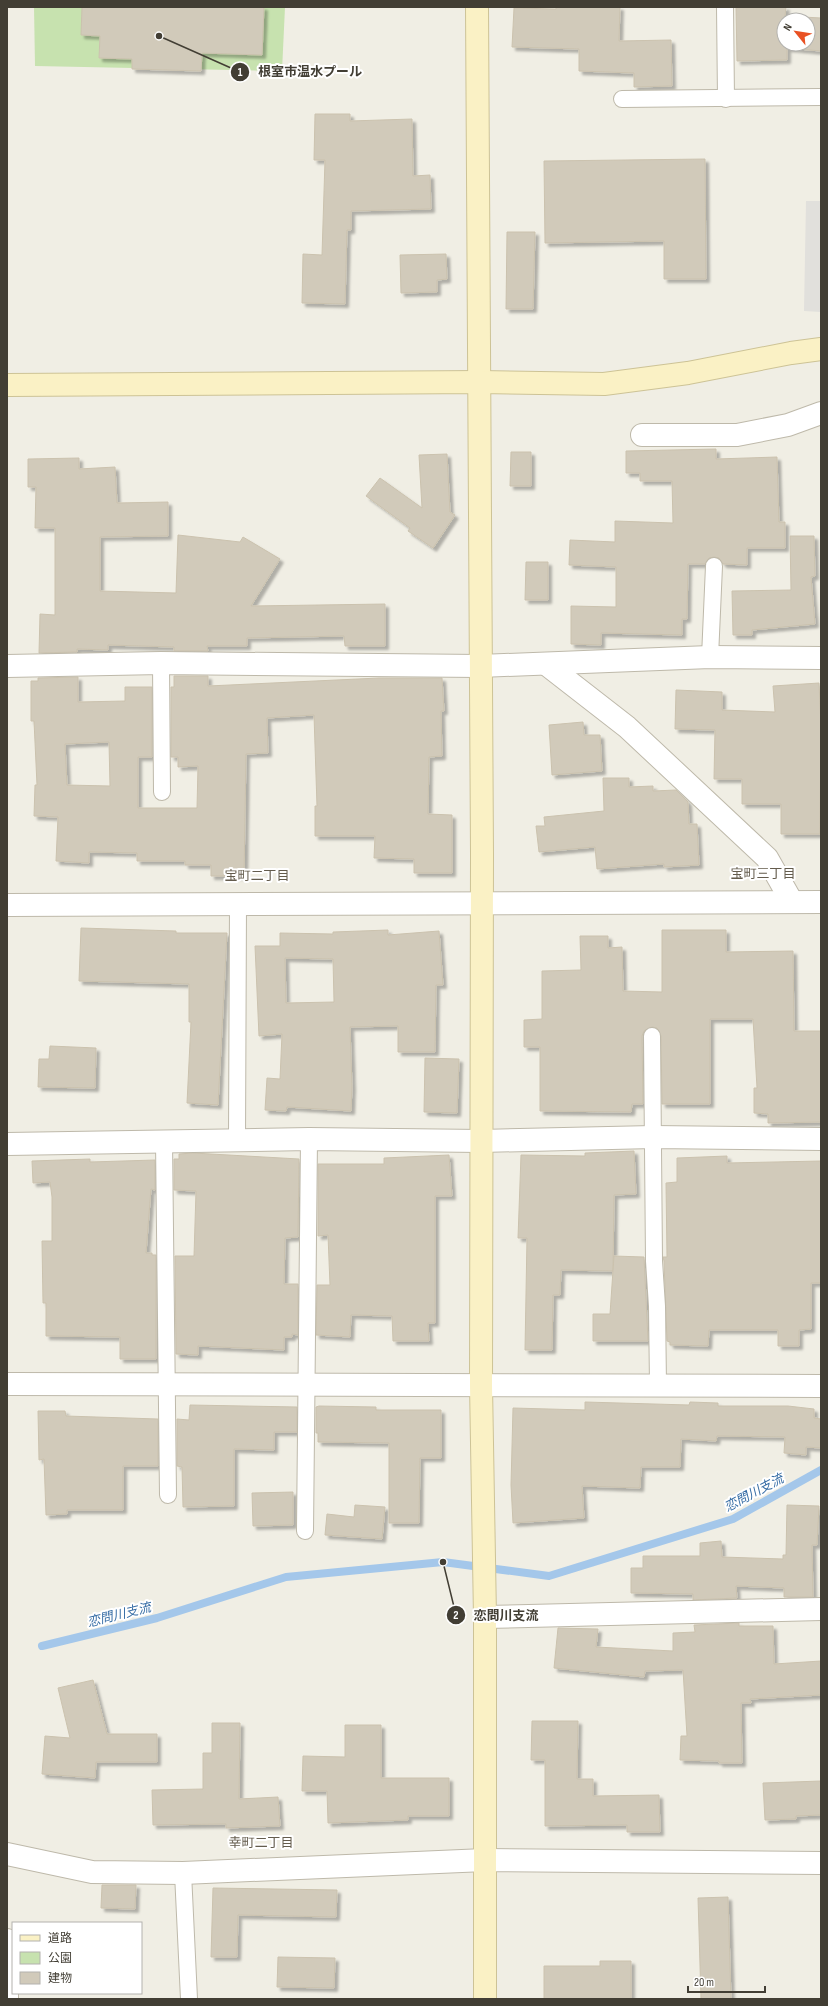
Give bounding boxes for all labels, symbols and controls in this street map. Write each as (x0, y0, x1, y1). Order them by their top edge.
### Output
north arrow (776, 12, 816, 52)
text: N (781, 21, 795, 33)
callout: 根室市温水プール (230, 59, 370, 84)
text: 根室市温水プール (258, 64, 362, 80)
text: 1 (238, 65, 243, 80)
district label: 宝町三丁目 (730, 866, 796, 882)
district label: 宝町二丁目 (224, 868, 290, 884)
water label: 恋問川支流 (722, 1470, 788, 1515)
water label: 恋問川支流 (86, 1599, 154, 1631)
callout: 恋問川支流 (446, 1603, 547, 1628)
text: 2 (453, 1608, 459, 1623)
text: 恋問川支流 (473, 1608, 539, 1624)
district label: 幸町二丁目 (228, 1835, 294, 1851)
legend (12, 1922, 142, 1994)
text: 道路 (48, 1931, 72, 1946)
text: 公園 (48, 1951, 72, 1966)
scale bar (688, 1968, 765, 1994)
text: 建物 (48, 1971, 72, 1986)
text: 20 m (694, 1975, 714, 1990)

